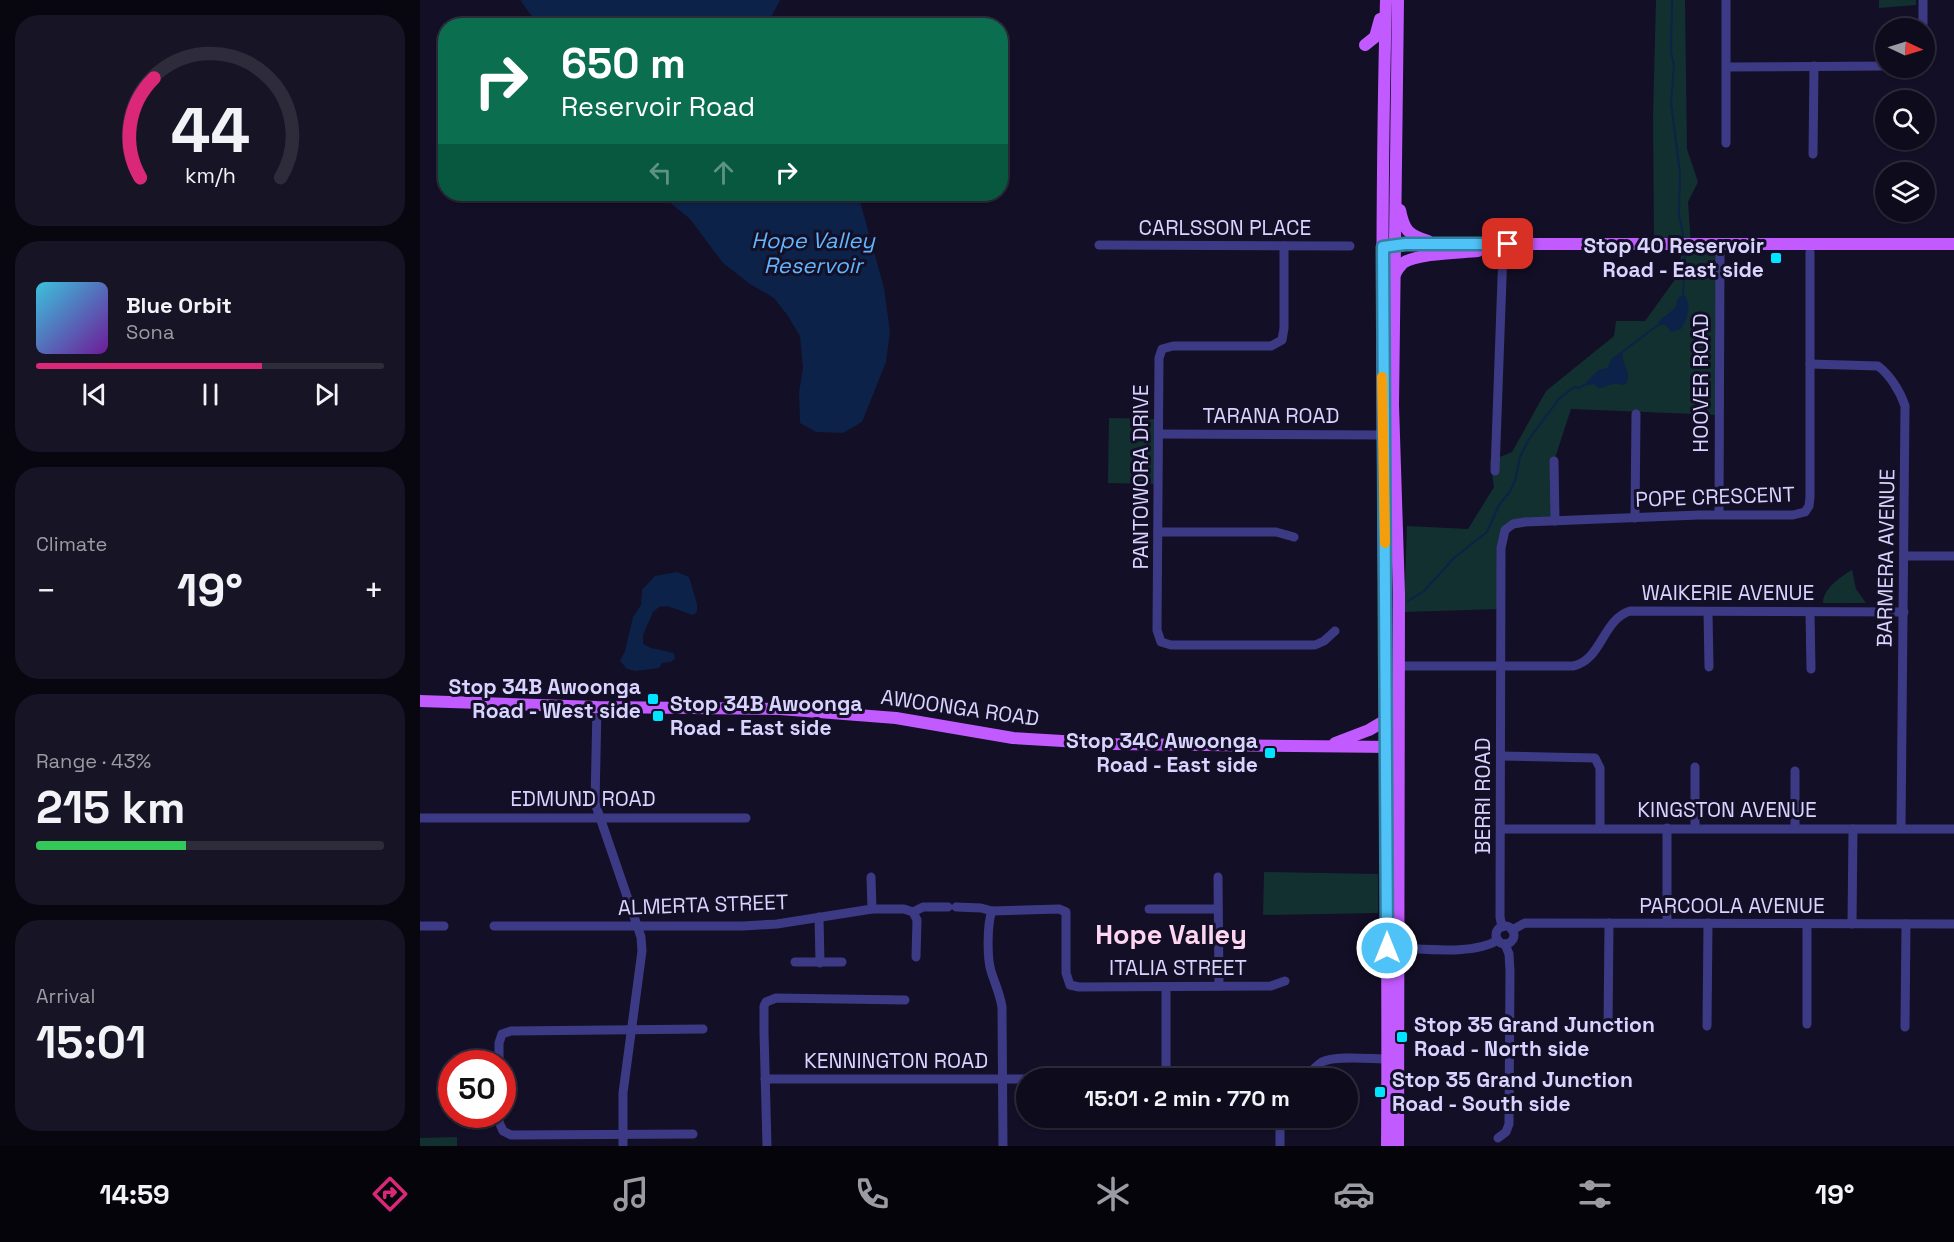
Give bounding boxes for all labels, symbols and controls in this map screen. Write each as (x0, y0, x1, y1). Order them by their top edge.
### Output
north arrow (1875, 18, 1935, 78)
map controls (1875, 18, 1935, 222)
text: 650 m (561, 37, 686, 90)
icon: right (462, 42, 540, 120)
text: Reservoir Road (561, 89, 755, 124)
button: search (1875, 90, 1935, 150)
text: 44 (170, 91, 250, 170)
icon: left (644, 156, 677, 189)
icon: ahead (707, 156, 740, 189)
icon: right (770, 156, 803, 189)
text: km/h (184, 162, 236, 189)
button: layers (1875, 162, 1935, 222)
street label: CARLSSON PLACE (1139, 214, 1311, 241)
pin (1482, 218, 1533, 269)
water label: Hope Valley Reservoir (751, 226, 876, 279)
icon: arrive (1491, 227, 1524, 260)
place label: Stop 40 Reservoir Road - East side (1583, 232, 1764, 283)
marker: Stop 40 Reservoir Road - East side (1769, 251, 1783, 265)
text: Blue Orbit (126, 291, 232, 319)
street label: HOOVER ROAD (1687, 313, 1714, 453)
text: Sona (126, 319, 174, 345)
icon: previous (78, 378, 111, 411)
icon: pause (194, 378, 227, 411)
icon: next (310, 378, 343, 411)
street label: PANTOWORA DRIVE (1127, 384, 1154, 570)
street label: TARANA ROAD (1202, 402, 1340, 429)
street label: BARMERA AVENUE (1870, 469, 1901, 647)
street label: POPE CRESCENT (1635, 480, 1795, 513)
text: Climate (36, 531, 107, 557)
text: 19° (177, 562, 243, 619)
text: − (36, 570, 56, 612)
text: + (364, 570, 384, 612)
street label: WAIKERIE AVENUE (1642, 579, 1814, 606)
place label: Stop 34B Awoonga Road - West side (449, 673, 641, 724)
street label: AWOONGA ROAD (879, 683, 1041, 732)
place label: Stop 34B Awoonga Road - East side (670, 690, 863, 741)
marker: Stop 34B Awoonga Road - West side (646, 692, 660, 706)
marker: Stop 34B Awoonga Road - East side (651, 709, 665, 723)
place label: Stop 34C Awoonga Road - East side (1066, 727, 1258, 778)
street label: BERRI ROAD (1469, 738, 1496, 854)
marker: Stop 34C Awoonga Road - East side (1263, 746, 1277, 760)
text: Range · 43% (36, 748, 151, 774)
text: 215 km (36, 779, 185, 836)
street label: EDMUND ROAD (510, 785, 656, 812)
street label: KINGSTON AVENUE (1637, 796, 1817, 823)
street label: ALMERTA STREET (617, 888, 789, 921)
street label: PARCOOLA AVENUE (1639, 892, 1825, 919)
position arrow (1355, 916, 1419, 980)
district label: Hope Valley (1095, 917, 1247, 952)
street label: ITALIA STREET (1109, 954, 1247, 981)
text: Arrival (36, 983, 95, 1009)
place label: Stop 35 Grand Junction Road - North side (1414, 1011, 1655, 1062)
text: 15:01 (36, 1014, 146, 1071)
marker: Stop 35 Grand Junction Road - North side (1395, 1030, 1409, 1044)
street label: KENNINGTON ROAD (804, 1047, 988, 1074)
speed limit sign: 50 (438, 1050, 516, 1128)
place label: Stop 35 Grand Junction Road - South side (1392, 1066, 1633, 1117)
text: 15:01 · 2 min · 770 m (1084, 1084, 1290, 1112)
marker: Stop 35 Grand Junction Road - South side (1373, 1085, 1387, 1099)
icon: directions (369, 1173, 411, 1215)
icon: music (610, 1173, 652, 1215)
icon: phone (851, 1173, 893, 1215)
icon: climate (1092, 1173, 1134, 1215)
icon: car (1333, 1173, 1375, 1215)
icon: filters (1574, 1173, 1616, 1215)
text: 14:59 (100, 1177, 170, 1212)
text: 19° (1815, 1177, 1854, 1212)

